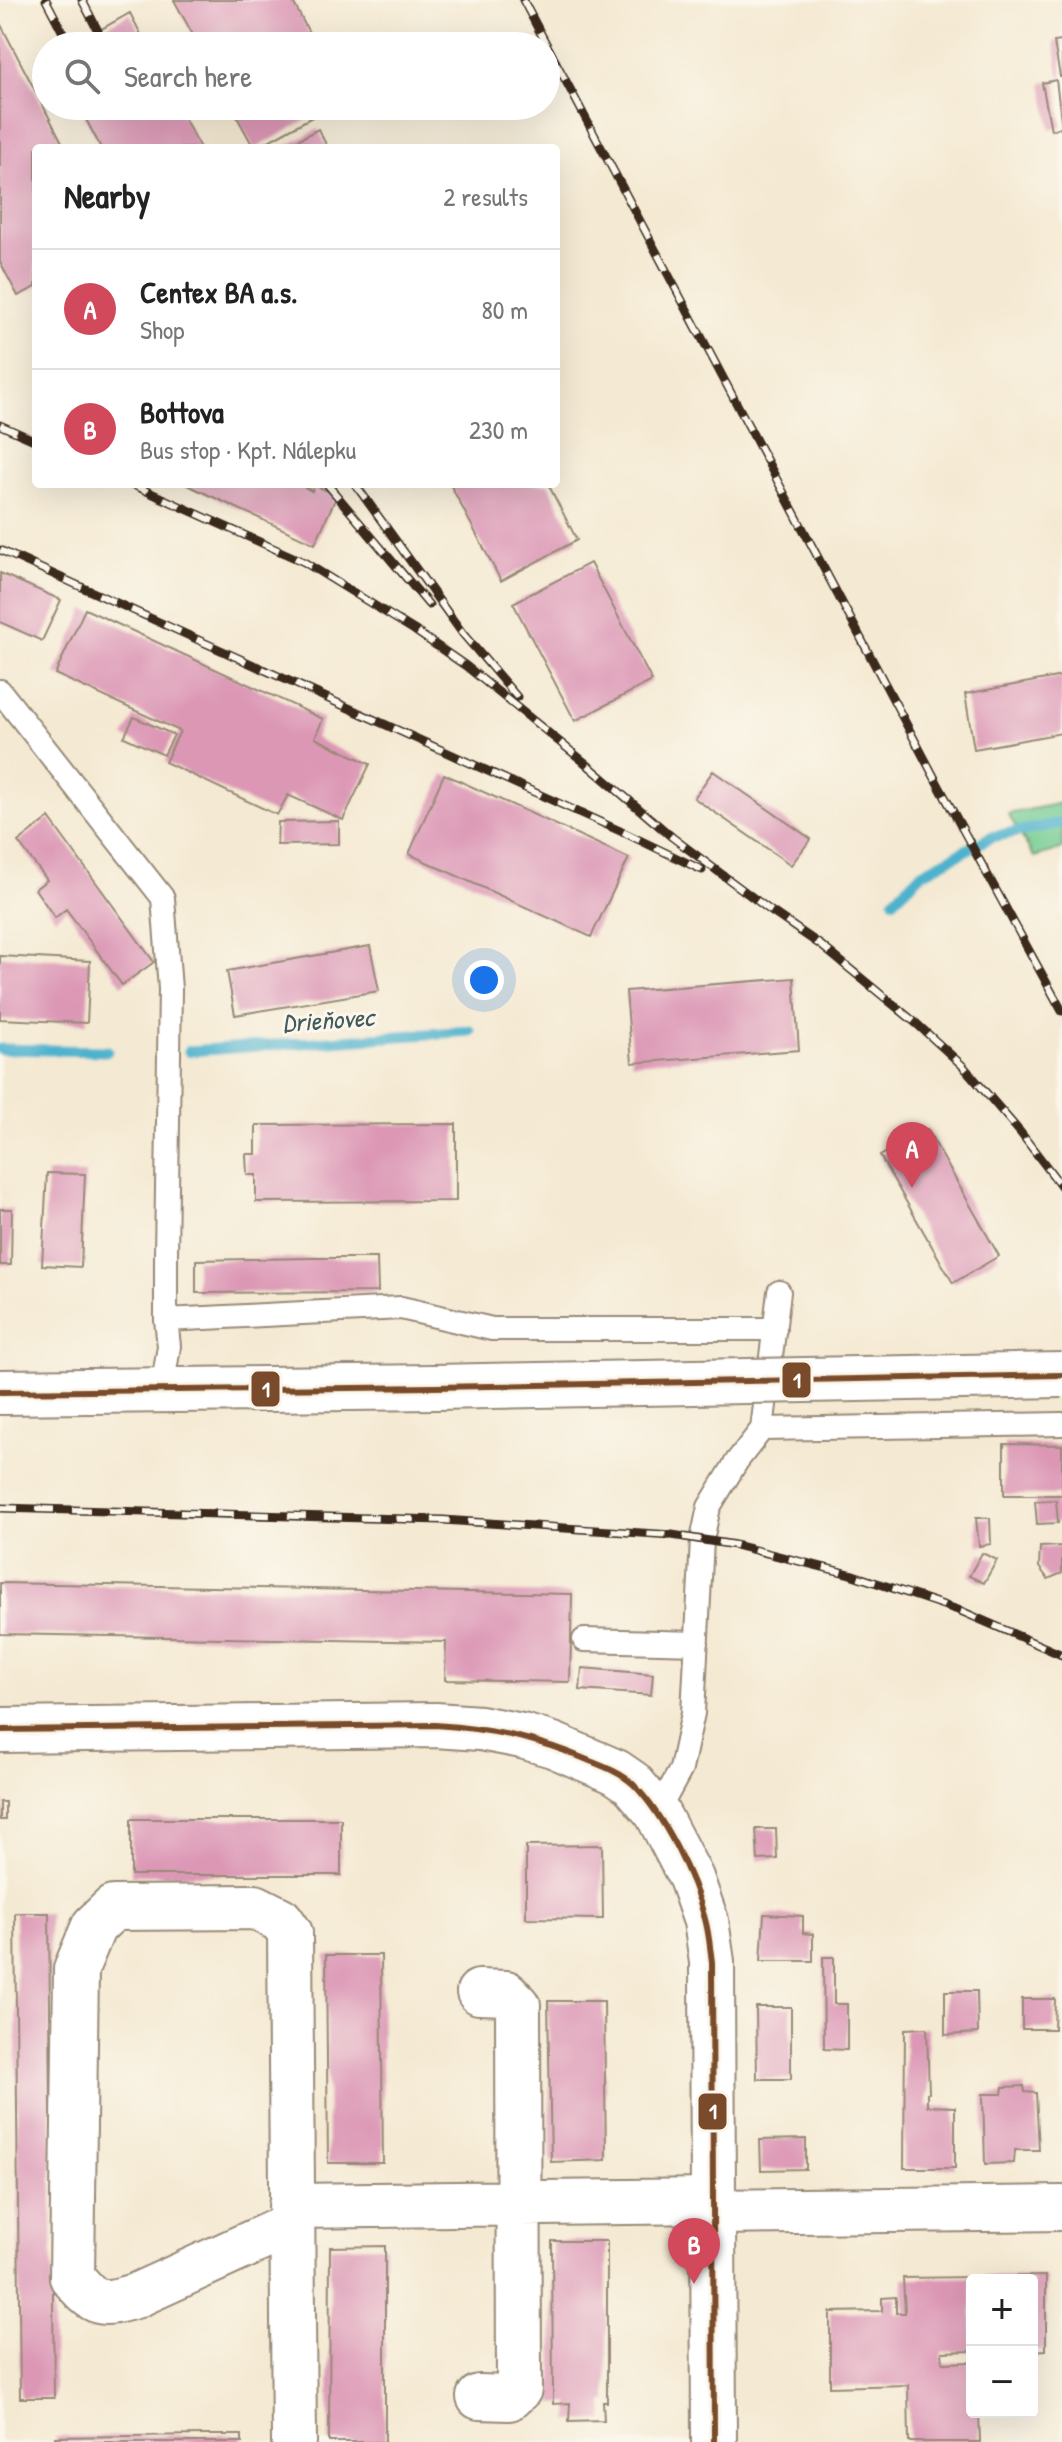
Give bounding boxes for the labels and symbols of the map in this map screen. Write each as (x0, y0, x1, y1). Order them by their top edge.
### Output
your location (464, 960, 504, 1000)
water label: Drieňovec (281, 999, 378, 1040)
pin: A (886, 1122, 938, 1188)
line badge: 1 (781, 1361, 812, 1399)
text: 1 (793, 1365, 801, 1395)
line badge: 1 (250, 1370, 281, 1408)
text: 1 (262, 1374, 270, 1404)
line badge: 1 (697, 2092, 728, 2131)
text: 1 (709, 2096, 717, 2126)
pin: B (668, 2218, 720, 2284)

